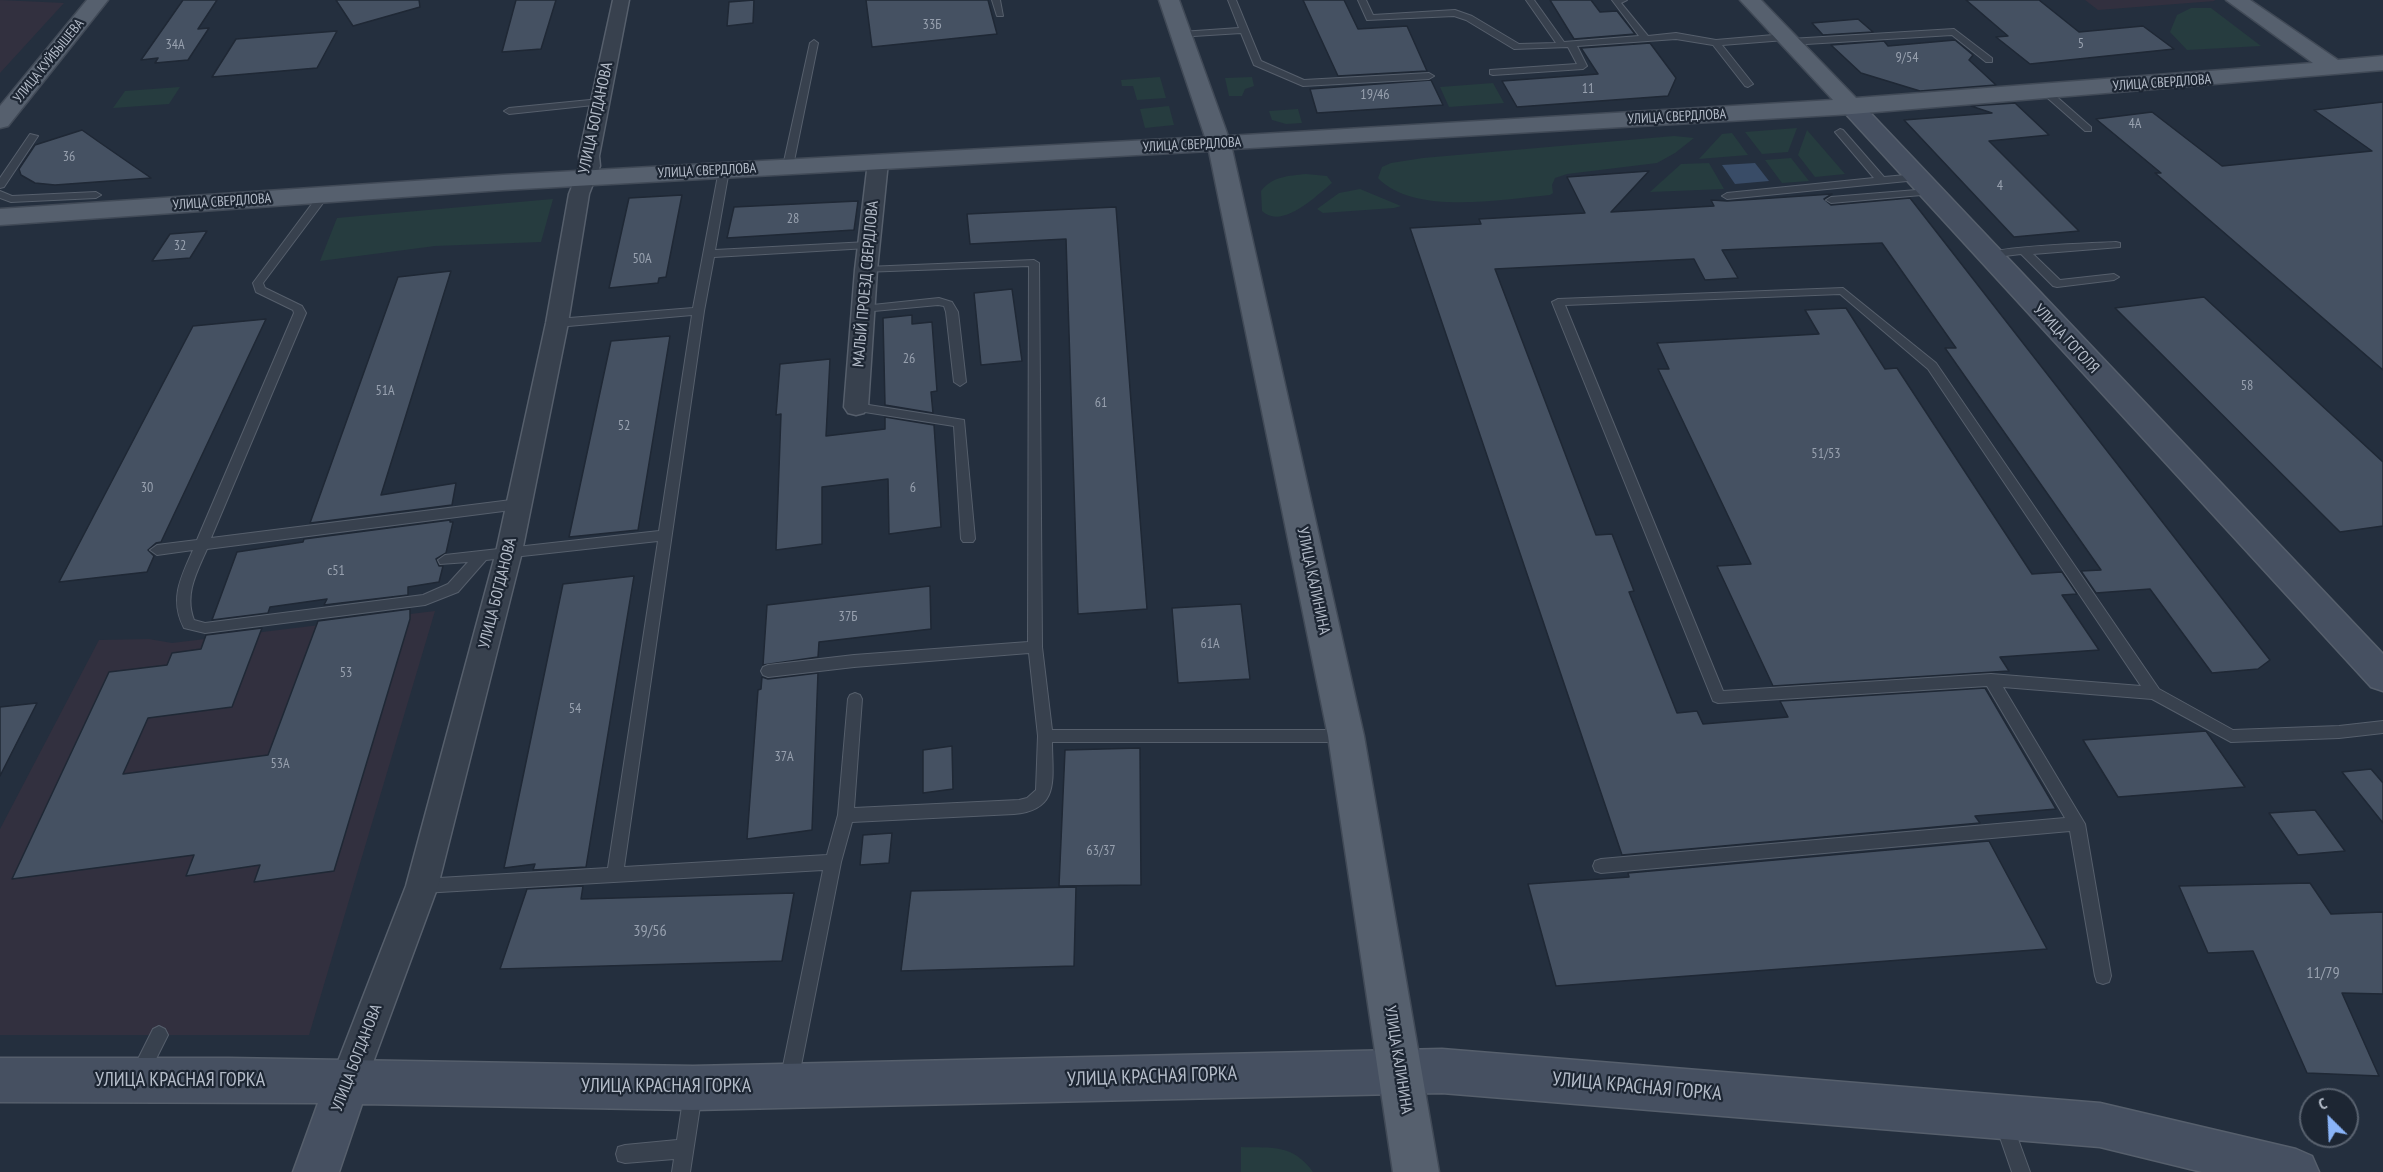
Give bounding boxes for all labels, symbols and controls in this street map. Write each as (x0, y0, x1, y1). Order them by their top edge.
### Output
street label: УЛИЦА КУЙБЫШЕВА (10, 16, 88, 106)
house number: 33Б (923, 17, 941, 33)
house number: 5 (2078, 36, 2084, 52)
house number: 34А (165, 37, 185, 53)
house number: 9/54 (1895, 50, 1919, 66)
street label: УЛИЦА БОГДАНОВА (575, 61, 617, 175)
street label: УЛИЦА СВЕРДЛОВА (2112, 71, 2212, 95)
house number: 11 (1582, 81, 1594, 97)
house number: 19/46 (1360, 87, 1390, 103)
street label: УЛИЦА СВЕРДЛОВА (1627, 106, 1727, 128)
house number: 4А (2129, 116, 2141, 132)
street label: УЛИЦА СВЕРДЛОВА (1142, 134, 1242, 156)
house number: 36 (63, 149, 75, 165)
street label: УЛИЦА СВЕРДЛОВА (657, 160, 757, 182)
house number: 4 (1997, 178, 2003, 194)
street label: УЛИЦА СВЕРДЛОВА (172, 190, 272, 214)
street label: МАЛЫЙ ПРОЕЗД СВЕРДЛОВА (849, 200, 883, 368)
house number: 28 (787, 211, 799, 227)
house number: 32 (174, 238, 186, 254)
house number: 50А (632, 251, 652, 267)
street label: УЛИЦА ГОГОЛЯ (2029, 301, 2103, 377)
house number: 26 (903, 351, 915, 367)
house number: 58 (2241, 378, 2253, 394)
house number: 51А (375, 383, 395, 399)
house number: 61 (1095, 395, 1107, 411)
house number: 52 (618, 418, 630, 434)
house number: 51/53 (1811, 446, 1841, 462)
house number: 30 (141, 480, 153, 496)
house number: 6 (910, 480, 916, 496)
street label: УЛИЦА КАЛИНИНА (1292, 526, 1334, 636)
street label: УЛИЦА БОГДАНОВА (475, 536, 521, 650)
house number: с51 (327, 563, 345, 579)
house number: 37Б (839, 609, 857, 625)
house number: 61А (1200, 636, 1220, 652)
house number: 53 (340, 665, 352, 681)
house number: 54 (569, 701, 581, 717)
house number: 37А (774, 749, 794, 765)
house number: 53А (270, 756, 290, 772)
house number: 63/37 (1086, 843, 1116, 859)
house number: 39/56 (633, 921, 667, 941)
house number: 11/79 (2306, 963, 2340, 983)
street label: УЛИЦА БОГДАНОВА (328, 1002, 386, 1114)
street label: УЛИЦА КАЛИНИНА (1380, 1005, 1416, 1115)
street label: УЛИЦА КРАСНАЯ ГОРКА (1067, 1062, 1237, 1092)
street label: УЛИЦА КРАСНАЯ ГОРКА (95, 1068, 265, 1092)
street label: УЛИЦА КРАСНАЯ ГОРКА (1551, 1068, 1723, 1106)
street label: УЛИЦА КРАСНАЯ ГОРКА (581, 1074, 751, 1098)
north arrow (2299, 1088, 2359, 1148)
text: С (2315, 1093, 2330, 1114)

